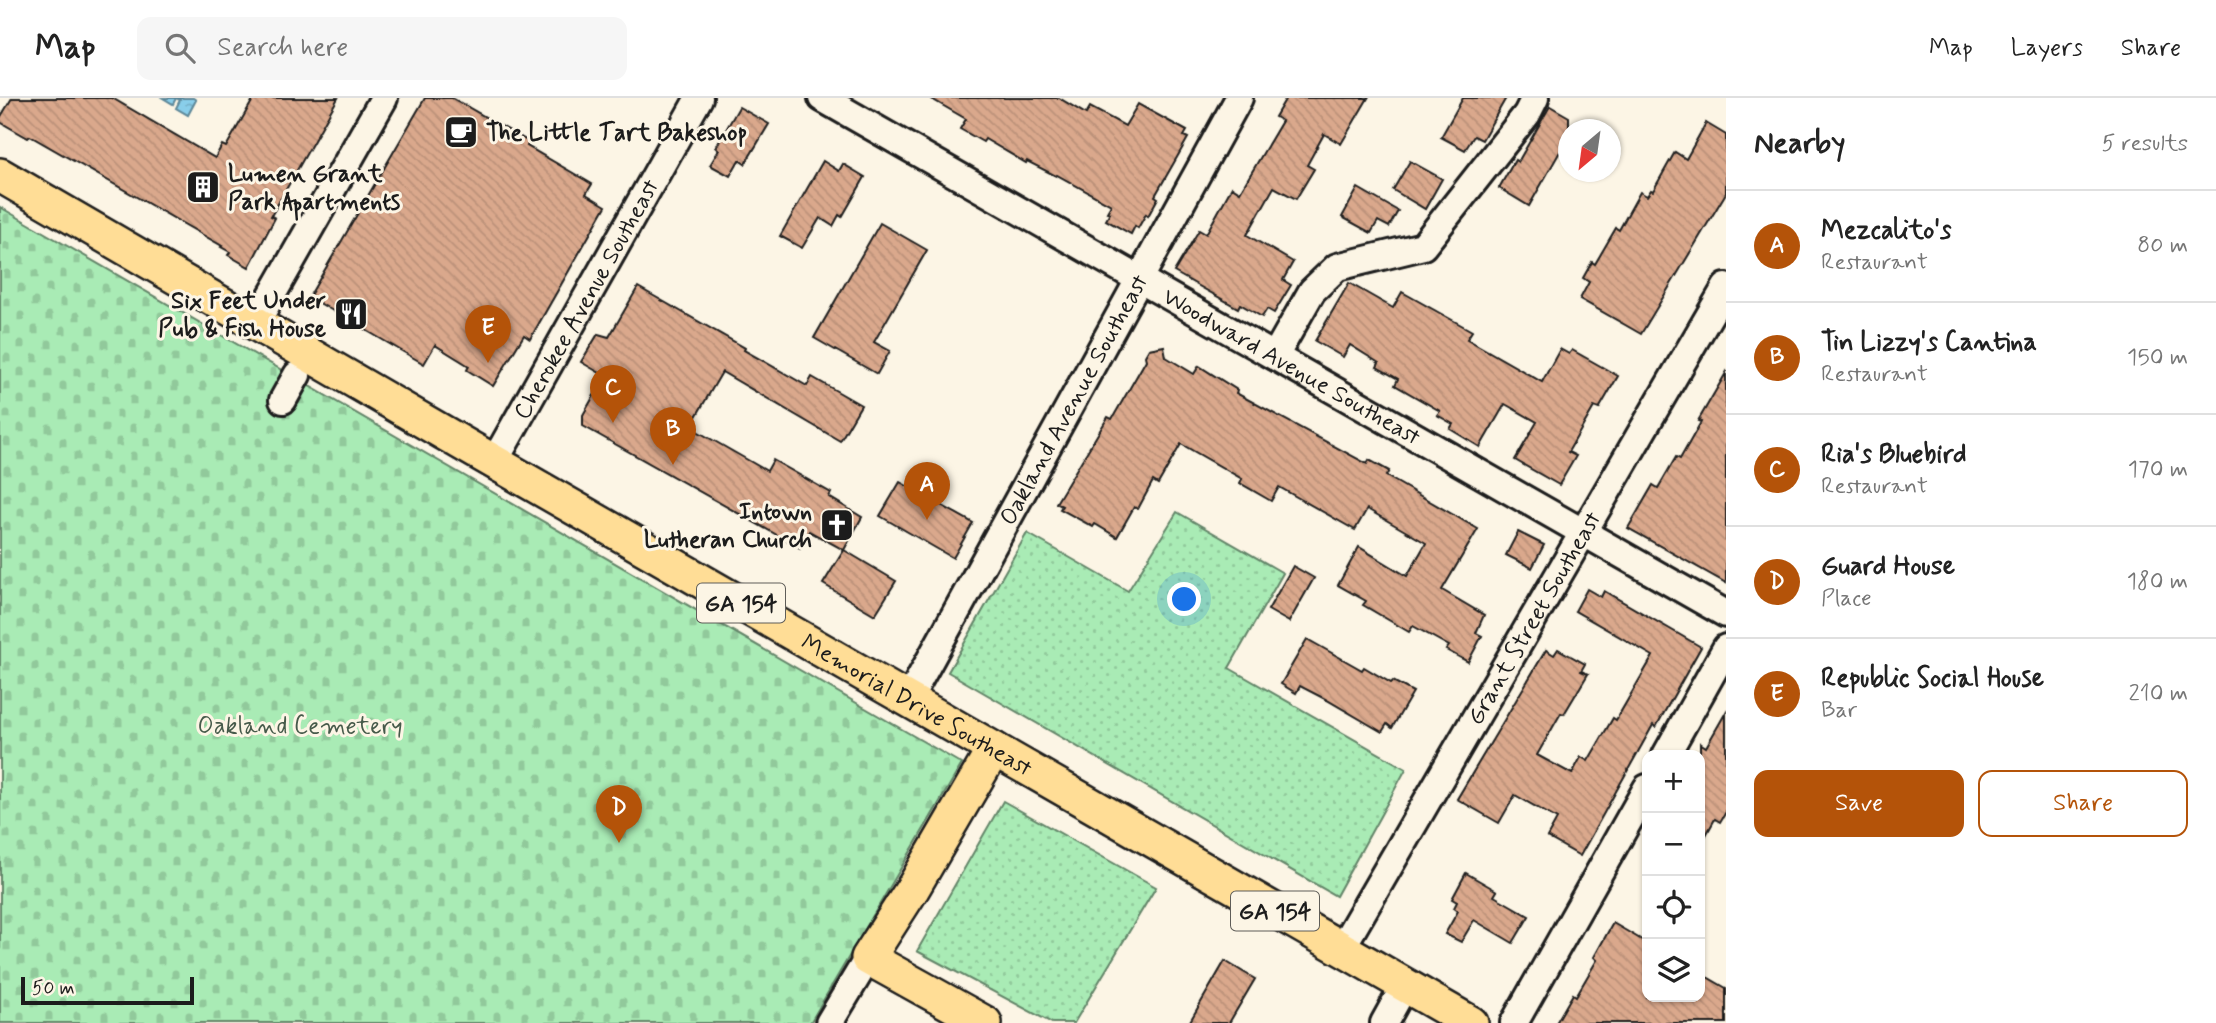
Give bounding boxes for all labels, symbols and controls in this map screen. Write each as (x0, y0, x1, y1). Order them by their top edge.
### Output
search box (137, 17, 627, 80)
text: Map (35, 26, 95, 70)
icon: search (161, 29, 199, 67)
text: Search here (217, 31, 348, 65)
text: Map (1929, 33, 1973, 64)
text: Layers (2011, 33, 2083, 64)
text: Share (2121, 33, 2181, 64)
cafe icon: The Little Tart Bakeshop (442, 113, 480, 151)
place label: The Little Tart Bakeshop (486, 118, 747, 149)
north arrow (1558, 119, 1621, 182)
text: Nearby (1754, 124, 1845, 163)
text: 5 results (2102, 129, 2188, 159)
place label: Lumen Grant Park Apartments (228, 159, 401, 221)
building icon: Lumen Grant Park Apartments (184, 168, 222, 206)
street label: Cherokee Avenue Southeast (507, 171, 665, 425)
text: Mezcalito's (1821, 214, 1952, 248)
text: A (1769, 231, 1785, 261)
text: 80 m (2137, 231, 2188, 261)
text: Restaurant (1821, 248, 1928, 278)
street label: Oakland Avenue Southeast (993, 269, 1156, 531)
street label: Woodward Avenue Southeast (1157, 282, 1426, 453)
place label: Six Feet Under Pub & Fish House (158, 286, 327, 345)
restaurant icon: Six Feet Under Pub & Fish House (332, 295, 370, 333)
pin: E (465, 305, 511, 363)
text: Tin Lizzy's Cantina (1821, 326, 2037, 360)
text: B (1770, 343, 1784, 373)
text: 150 m (2127, 343, 2188, 373)
text: Restaurant (1821, 360, 1928, 390)
pin: C (590, 365, 636, 423)
pin: B (650, 407, 696, 465)
text: Ria's Bluebird (1821, 438, 1967, 472)
text: C (1769, 455, 1785, 485)
text: 170 m (2128, 455, 2188, 485)
pin: A (904, 462, 950, 520)
text: Restaurant (1821, 472, 1928, 502)
place label: Intown Lutheran Church (644, 497, 812, 556)
church icon: Intown Lutheran Church (818, 506, 856, 544)
street label: Grant Street Southeast (1461, 506, 1609, 731)
text: Guard House (1821, 550, 1955, 584)
text: D (1769, 567, 1785, 597)
text: 180 m (2127, 567, 2188, 597)
your location (1167, 582, 1201, 616)
road number: GA 154 (697, 583, 785, 622)
text: Place (1821, 584, 1872, 614)
street label: Memorial Drive Southeast (795, 627, 1038, 785)
text: Republic Social House (1821, 662, 2044, 696)
text: E (1770, 679, 1784, 709)
text: 210 m (2128, 679, 2188, 709)
text: Bar (1821, 696, 1857, 726)
park label: Oakland Cemetery (197, 711, 403, 742)
map controls (1642, 750, 1705, 1002)
button: + (1642, 750, 1705, 813)
button: Save (1754, 770, 1964, 837)
button: Share (1978, 770, 2188, 837)
pin: D (596, 785, 642, 843)
button: − (1642, 813, 1705, 876)
button: locate (1642, 876, 1705, 939)
road number: GA 154 (1231, 891, 1319, 930)
button: layers (1642, 939, 1705, 1002)
scale bar (21, 974, 194, 1006)
text: 50 m (32, 976, 75, 1001)

